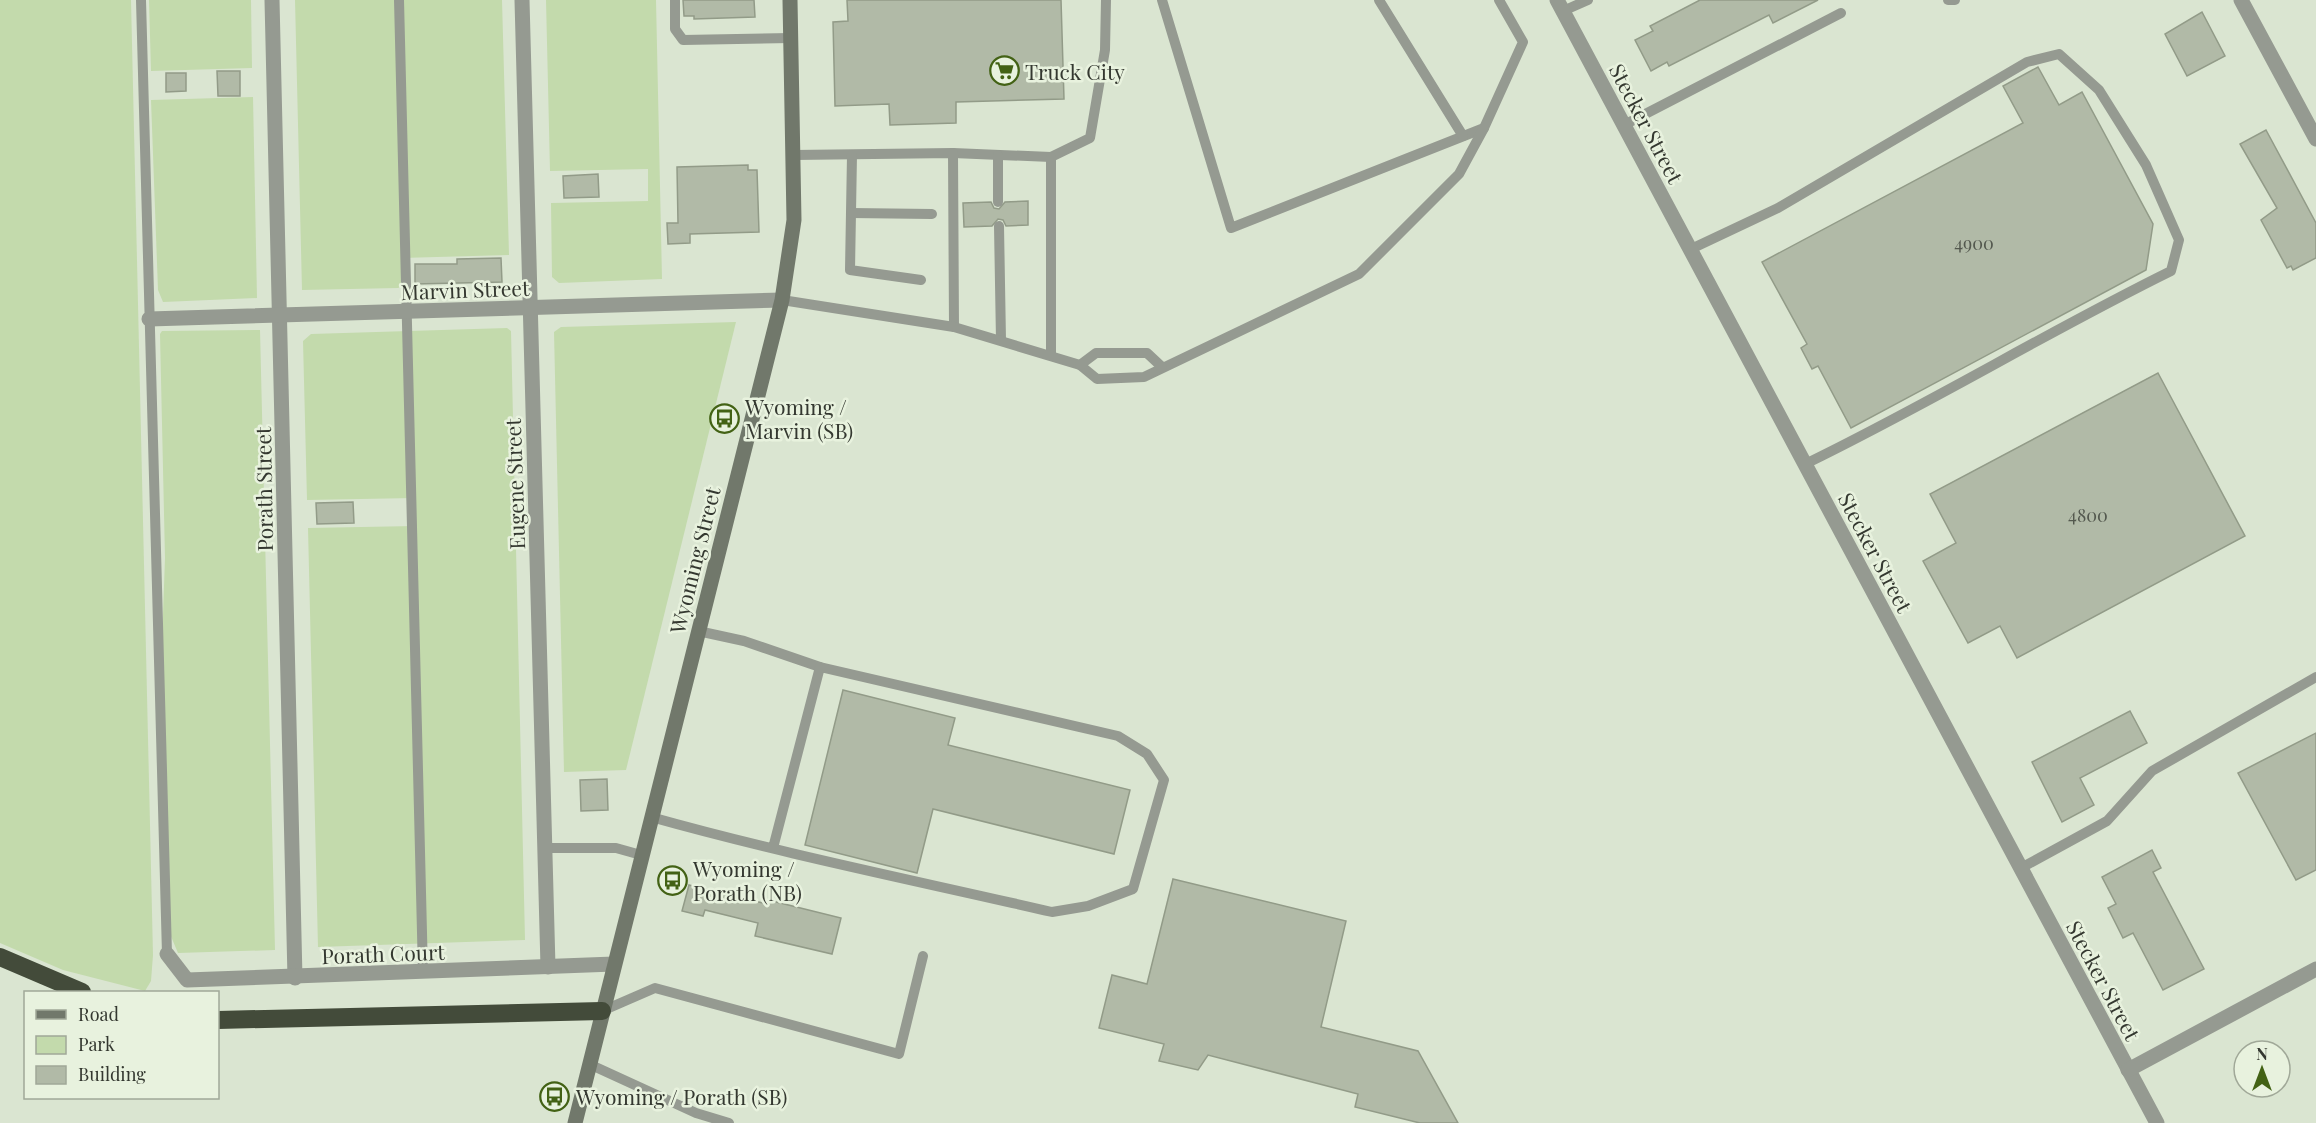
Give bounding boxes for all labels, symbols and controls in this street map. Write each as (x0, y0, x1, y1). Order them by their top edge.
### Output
supermarket icon: Truck City (988, 55, 1020, 87)
place label: Truck City (1025, 57, 1125, 85)
street label: Stecker Street (1604, 58, 1691, 188)
house number: 4900 (1954, 231, 1994, 255)
street label: Marvin Street (400, 273, 530, 305)
place label: Wyoming / Marvin (SB) (744, 392, 853, 444)
bus stop icon: Wyoming / Marvin (SB) (708, 402, 740, 434)
street label: Eugene Street (498, 417, 530, 550)
street label: Porath Street (248, 426, 278, 552)
street label: Wyoming Street (662, 483, 726, 637)
street label: Stecker Street (1833, 487, 1920, 617)
house number: 4800 (2068, 503, 2108, 527)
place label: Wyoming / Porath (NB) (692, 854, 802, 906)
bus stop icon: Wyoming / Porath (NB) (656, 864, 688, 896)
street label: Stecker Street (2061, 915, 2148, 1045)
street label: Porath Court (321, 937, 446, 969)
legend (24, 991, 219, 1099)
text: Road (78, 1002, 119, 1026)
text: Park (78, 1032, 115, 1056)
north arrow (2232, 1039, 2292, 1099)
text: N (2256, 1043, 2268, 1064)
text: Building (78, 1062, 146, 1086)
bus stop icon: Wyoming / Porath (SB) (539, 1080, 571, 1112)
place label: Wyoming / Porath (SB) (575, 1082, 787, 1110)

